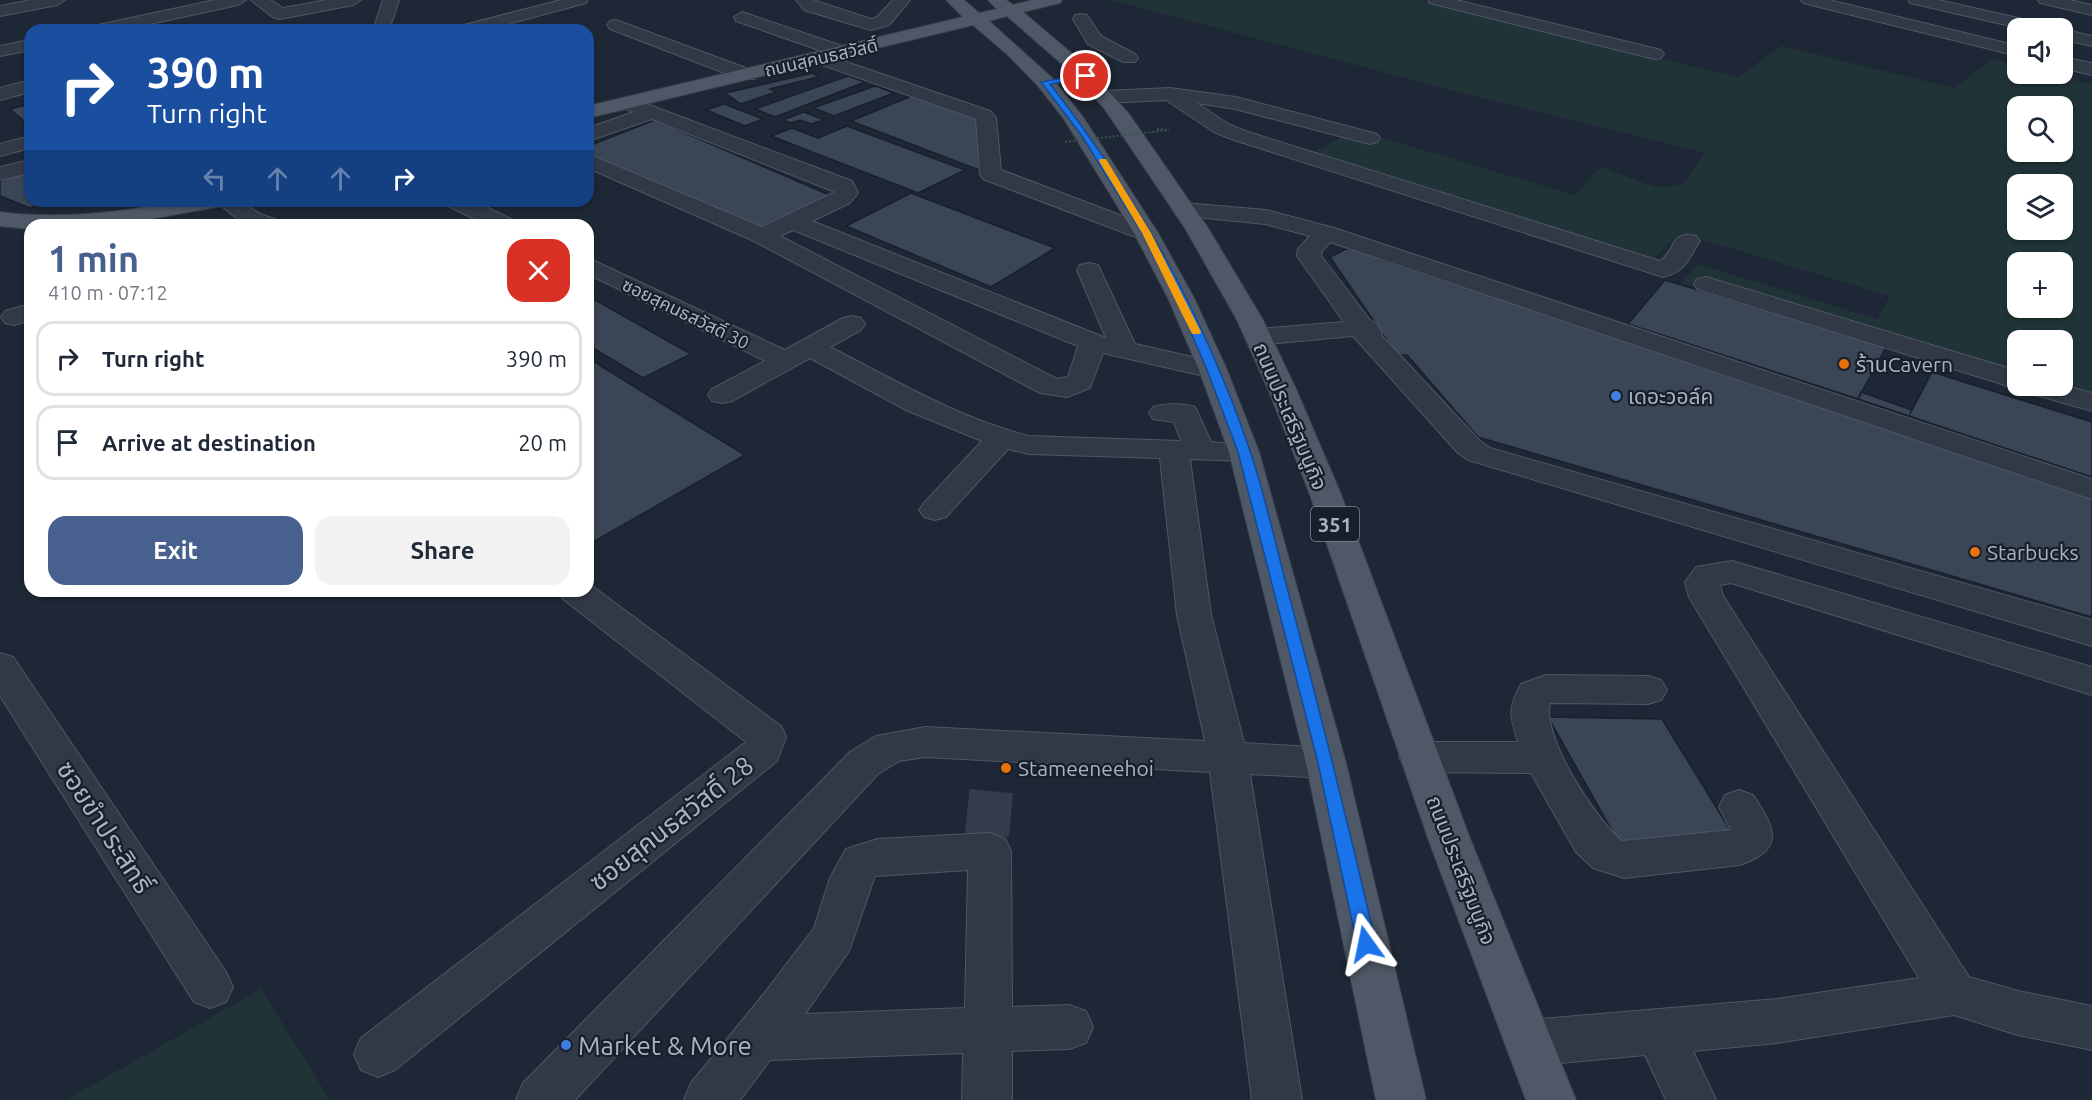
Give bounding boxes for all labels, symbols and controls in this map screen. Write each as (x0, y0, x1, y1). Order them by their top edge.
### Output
map controls (2007, 18, 2073, 396)
button: sound (2007, 18, 2073, 84)
street label: ถนนสุคนธสวัสดิ์ (762, 34, 880, 82)
icon: right (48, 48, 126, 126)
text: 390 m (147, 49, 264, 96)
pin (1060, 50, 1111, 101)
icon: arrive (1069, 59, 1102, 92)
button: search (2007, 96, 2073, 162)
text: Turn right (147, 98, 267, 128)
icon: left (198, 162, 231, 195)
icon: ahead (261, 162, 294, 195)
icon: ahead (324, 162, 357, 195)
icon: right (387, 162, 420, 195)
button: layers (2007, 174, 2073, 240)
text: 1 min (48, 238, 139, 279)
button: close (507, 239, 570, 302)
button: + (2007, 252, 2073, 318)
street label: ซอยสุคนธสวัสดิ์ 30 (619, 274, 752, 354)
text: 410 m · 07:12 (48, 281, 168, 304)
button: − (2007, 330, 2073, 396)
street label: ถนนประเสริฐมนูกิจ (1247, 339, 1333, 494)
icon: right (51, 342, 84, 375)
text: Turn right (102, 346, 204, 371)
text: 390 m (506, 346, 567, 371)
place label: ร้านCavern (1856, 352, 1953, 376)
marker: ร้านCavern (1837, 357, 1851, 371)
place label: เดอะวอล์ค (1628, 384, 1713, 408)
marker: เดอะวอล์ค (1609, 389, 1623, 403)
icon: arrive (51, 426, 84, 459)
text: Arrive at destination (102, 430, 316, 455)
text: 20 m (518, 430, 567, 455)
road number: 351 (1311, 507, 1359, 541)
button: Exit (48, 516, 303, 585)
button: Share (315, 516, 570, 585)
place label: Starbucks (1987, 540, 2079, 564)
marker: Starbucks (1968, 545, 1982, 559)
street label: ซอยสุคนธสวัสดิ์ 28 (583, 750, 760, 897)
street label: ซอยขำประสิทธิ์ (52, 755, 159, 899)
place label: Stameeneehoi (1018, 756, 1154, 780)
marker: Stameeneehoi (999, 761, 1013, 775)
street label: ถนนประเสริฐมนูกิจ (1421, 792, 1501, 949)
position arrow (1334, 912, 1398, 976)
place label: Market & More (578, 1031, 752, 1060)
marker: Market & More (559, 1038, 573, 1052)

